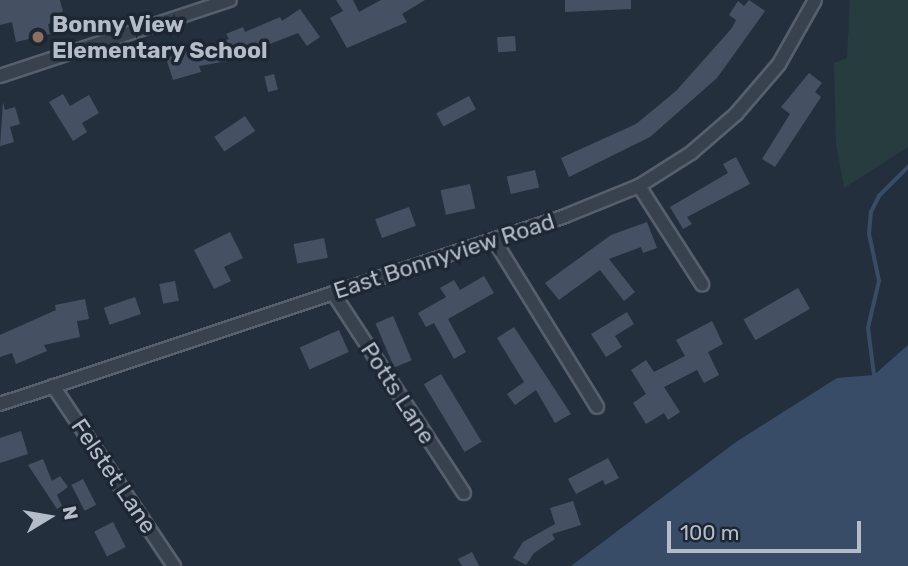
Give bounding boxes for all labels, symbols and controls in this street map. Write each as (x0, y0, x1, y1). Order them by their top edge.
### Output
place label: Bonny View Elementary School (52, 10, 268, 64)
marker: Bonny View Elementary School (30, 29, 46, 45)
street label: East Bonnyview Road (330, 207, 558, 305)
street label: Potts Lane (355, 337, 441, 449)
street label: Felstet Lane (66, 413, 162, 539)
north arrow (14, 482, 84, 552)
text: N (58, 504, 83, 522)
scale bar (670, 506, 864, 550)
text: 100 m (680, 520, 739, 545)

